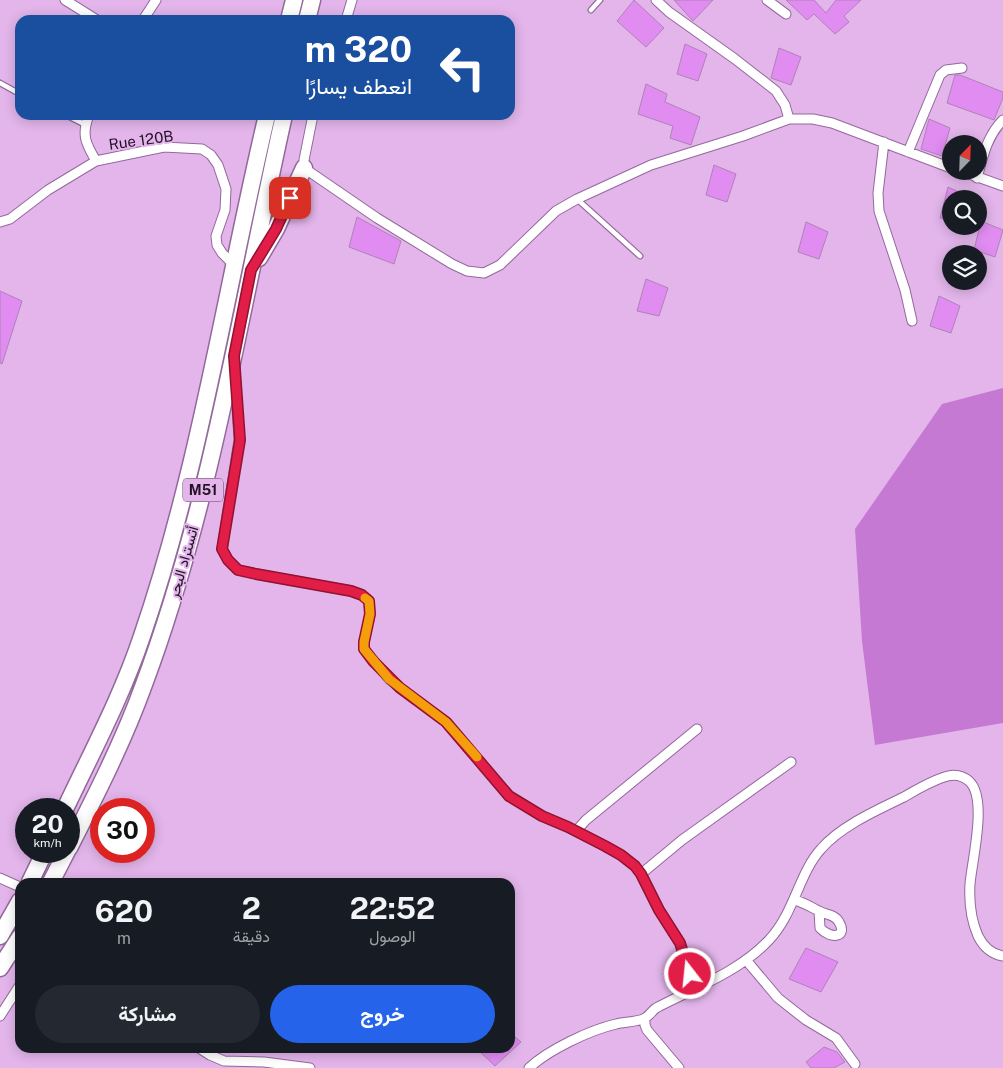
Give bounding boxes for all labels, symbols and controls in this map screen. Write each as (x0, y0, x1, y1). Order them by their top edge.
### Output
text: 320 m (305, 29, 412, 70)
icon: left (430, 35, 495, 100)
text: انعطف يسارًا (305, 73, 412, 99)
street label: Rue 120B (108, 127, 174, 153)
north arrow (942, 135, 988, 180)
map controls (942, 135, 987, 290)
pin (269, 177, 311, 219)
icon: arrive (276, 184, 304, 212)
button: search (942, 190, 987, 235)
button: layers (942, 245, 987, 290)
road number: M51 (183, 478, 223, 502)
street label: أتستراد البحر (164, 523, 203, 601)
speed limit sign: 30 (90, 798, 155, 863)
text: 20 (32, 809, 64, 839)
text: km/h (33, 836, 62, 850)
text: 2 (242, 890, 261, 926)
text: 22:52 (350, 890, 435, 926)
text: 620 (95, 893, 153, 929)
text: دقيقة (233, 927, 270, 946)
text: الوصول (369, 927, 416, 946)
text: m (117, 929, 131, 948)
position arrow (663, 947, 715, 999)
button: مشاركة (35, 985, 260, 1043)
button: خروج (270, 985, 495, 1043)

